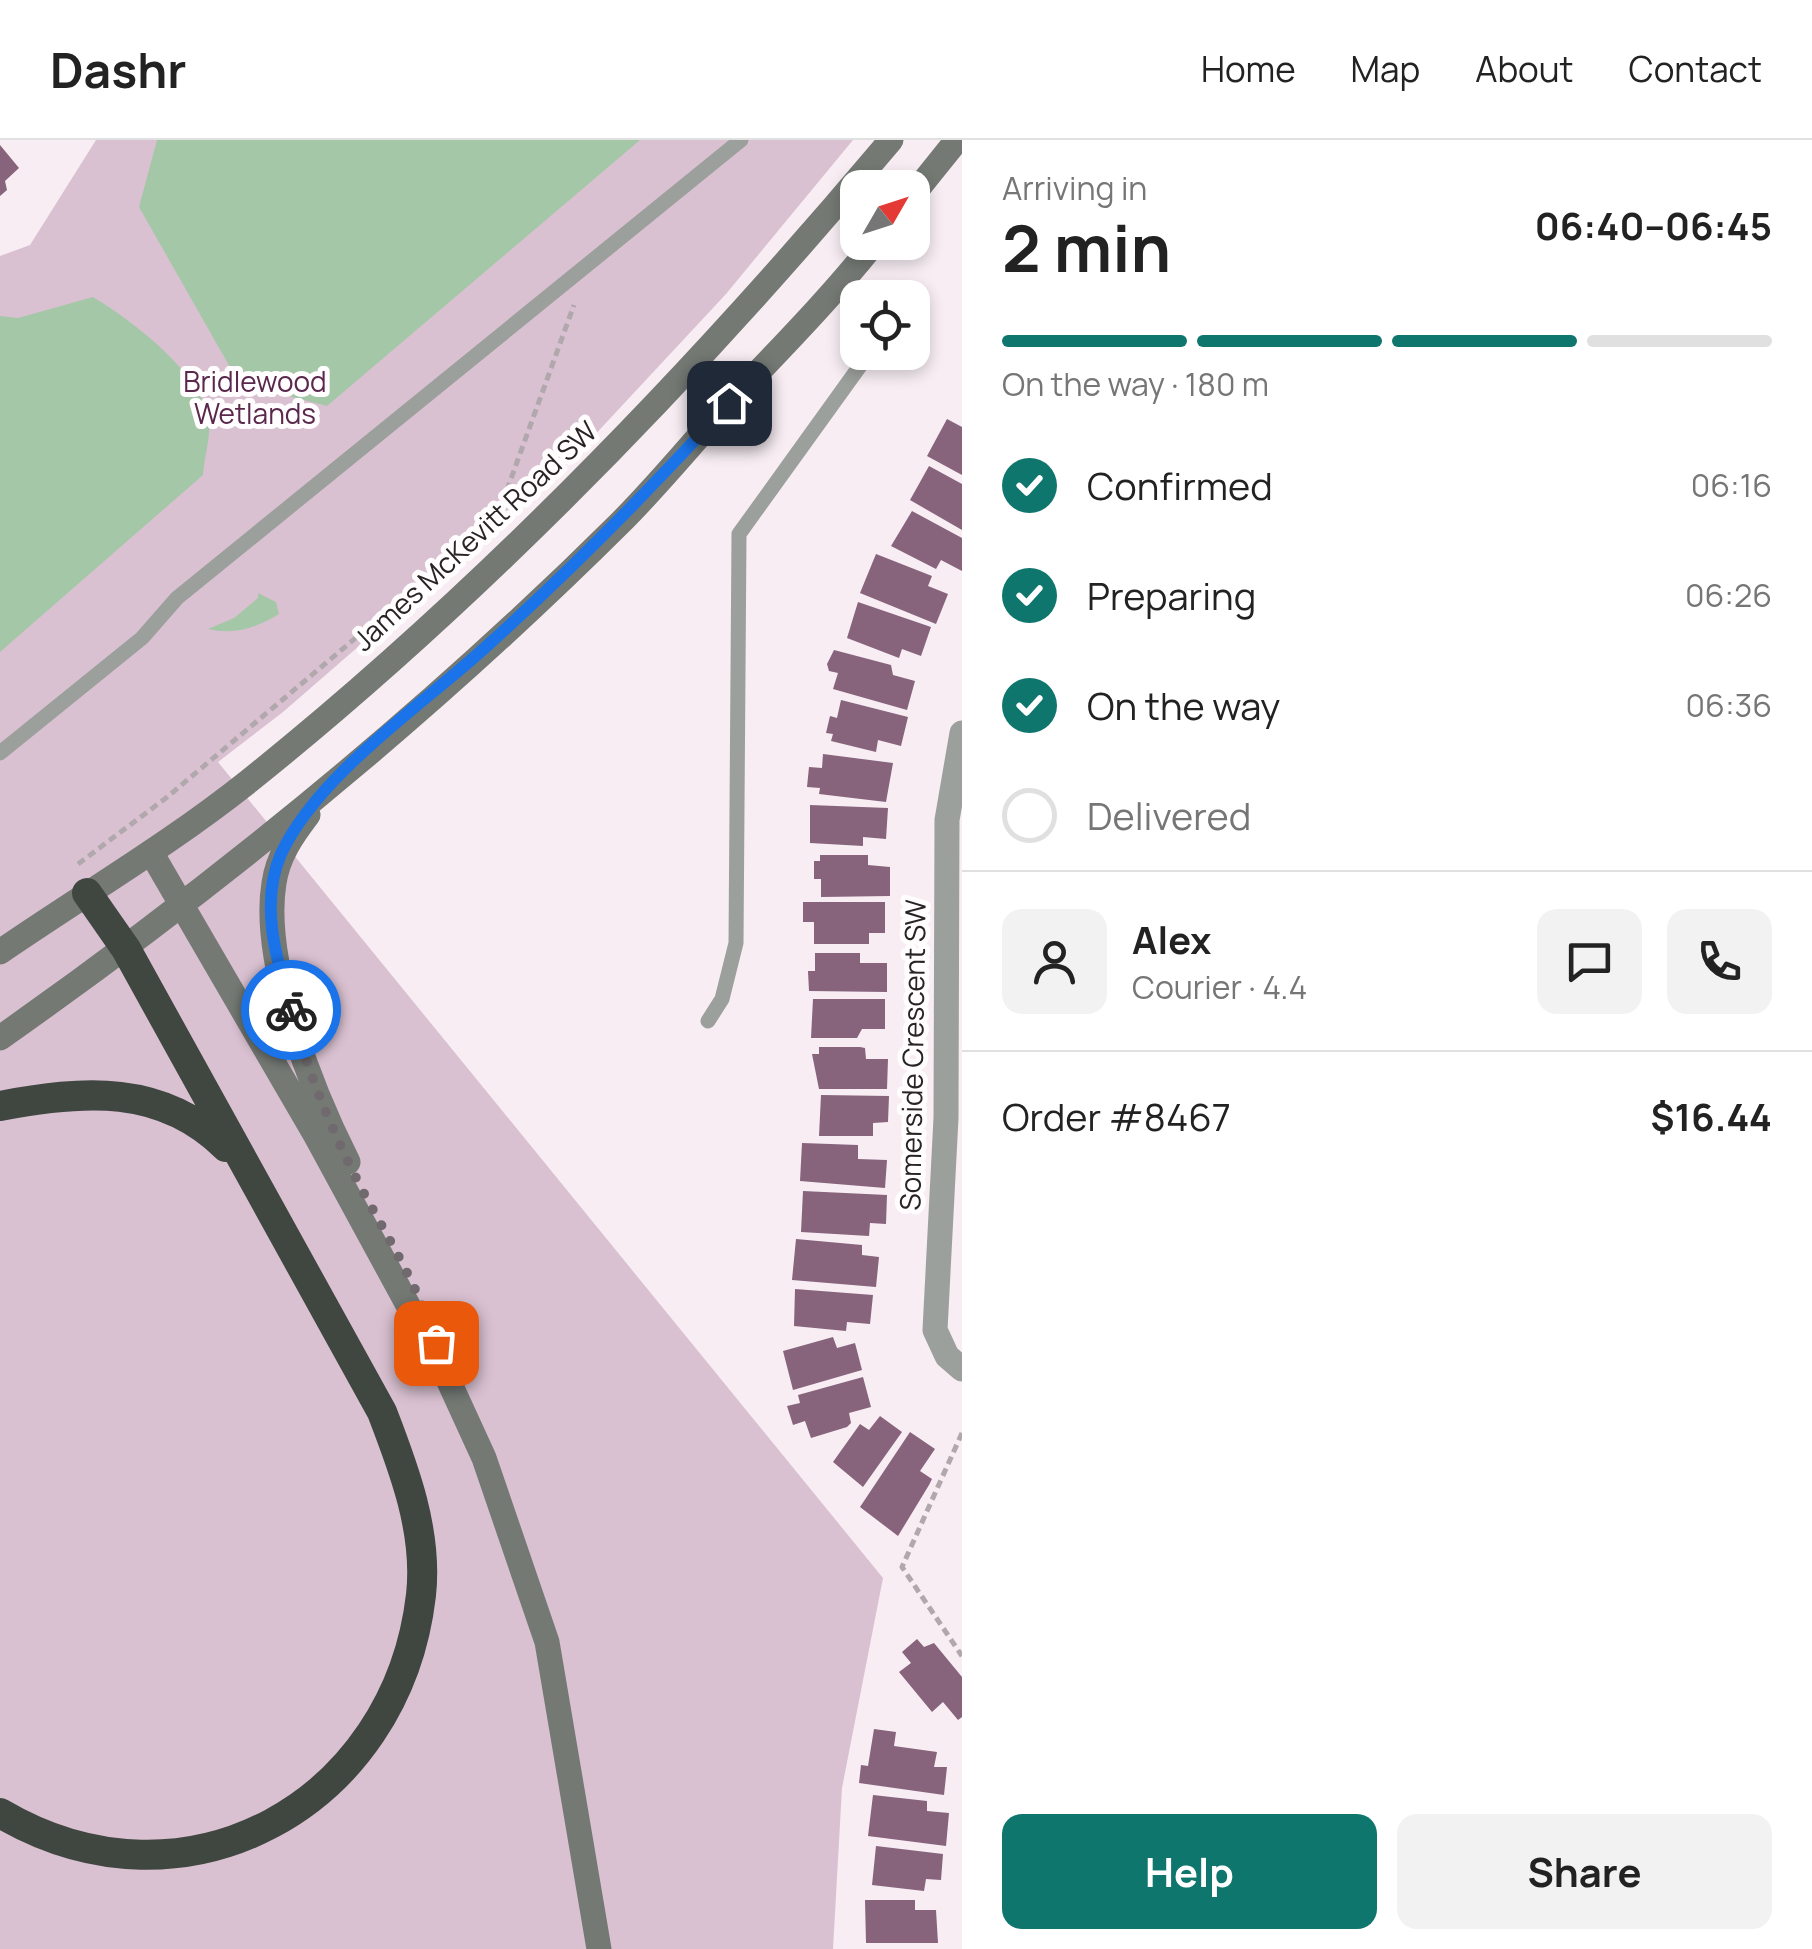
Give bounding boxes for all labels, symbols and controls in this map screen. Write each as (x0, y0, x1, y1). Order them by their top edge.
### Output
text: Dashr (50, 37, 186, 102)
text: Home (1201, 45, 1296, 93)
text: Map (1351, 45, 1420, 93)
text: About (1475, 45, 1574, 93)
text: Contact (1629, 45, 1762, 93)
text: Arriving in (1002, 166, 1147, 210)
north arrow (840, 170, 930, 260)
map controls (840, 170, 930, 370)
text: 06:40–06:45 (1535, 199, 1772, 251)
text: 2 min (1002, 203, 1171, 292)
button: locate (840, 280, 930, 370)
pin (687, 361, 772, 446)
park label: Bridlewood Wetlands (183, 362, 327, 432)
text: On the way · 180 m (1002, 362, 1269, 406)
icon: home (702, 376, 757, 431)
street label: James McKevitt Road SW (344, 412, 605, 659)
icon: check (1002, 458, 1057, 513)
text: Confirmed (1087, 459, 1273, 511)
text: 06:16 (1691, 463, 1772, 507)
icon: check (1002, 568, 1057, 623)
text: Preparing (1087, 569, 1256, 621)
text: 06:26 (1685, 573, 1772, 617)
icon: check (1002, 678, 1057, 733)
text: On the way (1087, 679, 1280, 731)
text: 06:36 (1686, 683, 1772, 727)
text: Delivered (1087, 789, 1251, 841)
street label: Somerside Crescent SW (890, 899, 934, 1211)
button: person (1002, 909, 1107, 1014)
button: chat (1537, 909, 1642, 1014)
button: phone (1667, 909, 1772, 1014)
text: Alex (1132, 913, 1211, 965)
courier (241, 960, 341, 1060)
text: Courier · 4.4 (1132, 965, 1307, 1009)
icon: bike (264, 983, 319, 1038)
text: Order #8467 (1002, 1090, 1231, 1142)
text: $16.44 (1651, 1090, 1772, 1142)
pin (394, 1301, 479, 1386)
icon: bag (409, 1316, 464, 1371)
button: Help (1002, 1814, 1377, 1929)
button: Share (1397, 1814, 1772, 1929)

